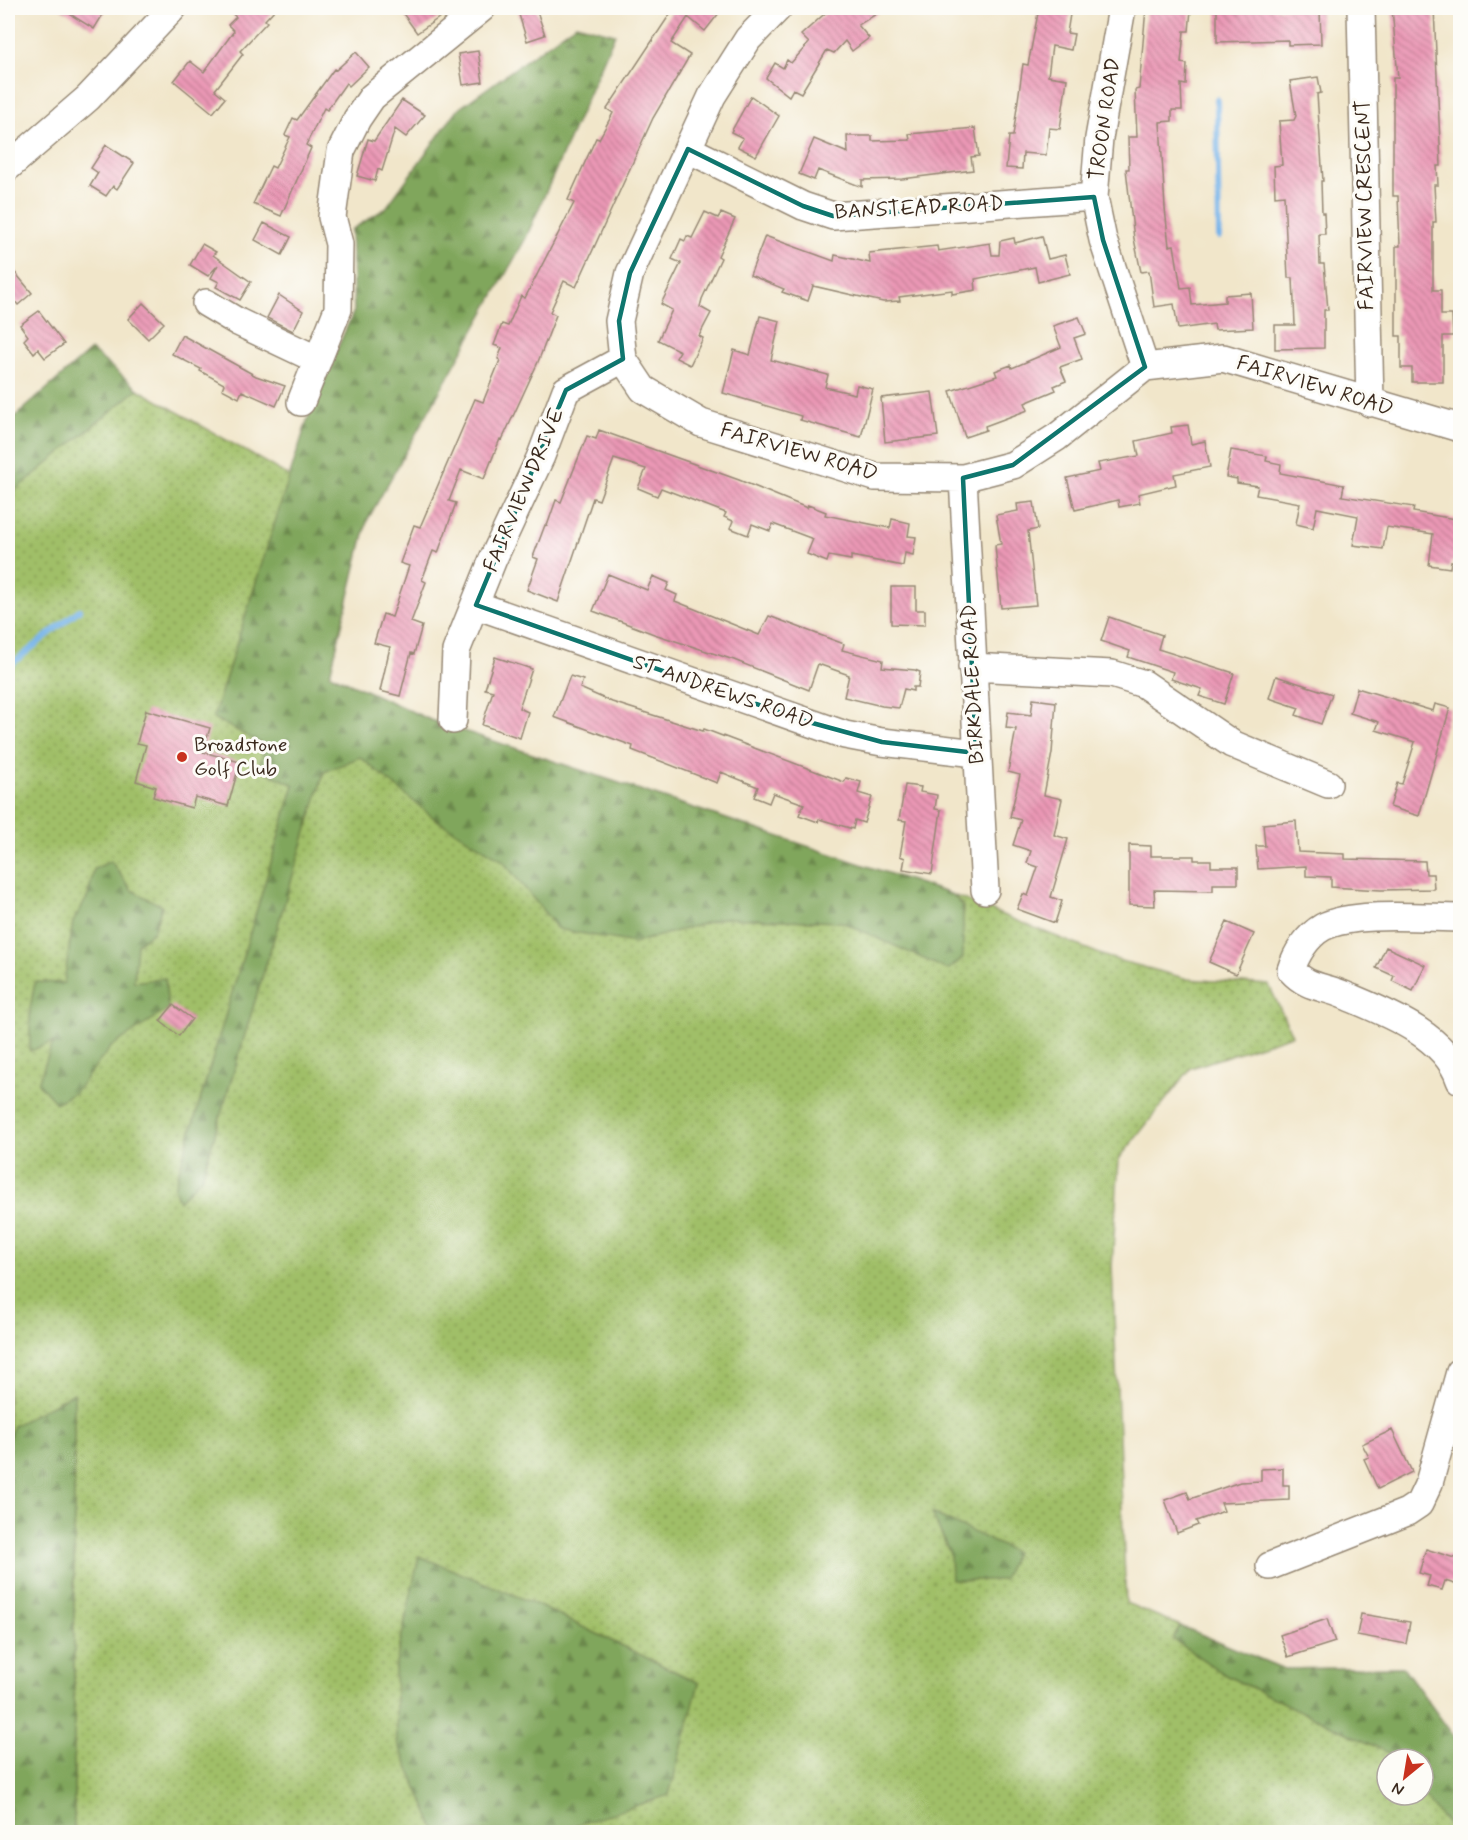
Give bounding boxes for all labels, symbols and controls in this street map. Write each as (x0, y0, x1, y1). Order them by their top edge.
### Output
street label: TROON ROAD (1083, 56, 1127, 182)
street label: FAIRVIEW CRESCENT (1349, 100, 1381, 310)
street label: BANSTEAD ROAD (834, 190, 1004, 226)
street label: FAIRVIEW ROAD (1233, 349, 1397, 423)
street label: FAIRVIEW DRIVE (477, 404, 571, 576)
street label: FAIRVIEW ROAD (717, 416, 881, 488)
street label: BIRKDALE ROAD (955, 603, 991, 765)
street label: ST ANDREWS ROAD (629, 648, 817, 736)
place label: Broadstone Golf Club (194, 731, 287, 783)
marker: Broadstone Golf Club (175, 750, 189, 764)
north arrow (1375, 1747, 1435, 1807)
text: N (1388, 1777, 1408, 1800)

